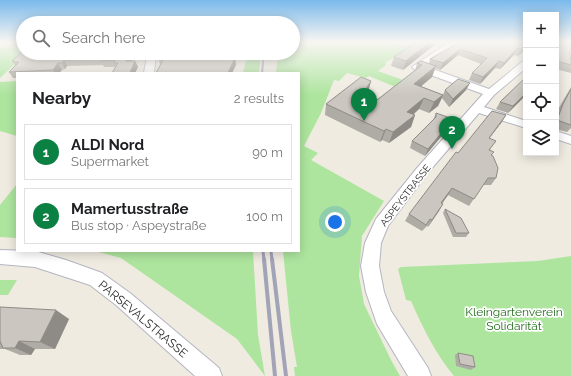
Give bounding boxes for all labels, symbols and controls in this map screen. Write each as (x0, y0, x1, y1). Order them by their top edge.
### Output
map controls (523, 12, 559, 156)
button: + (523, 12, 559, 48)
search box (16, 16, 300, 60)
icon: search (30, 27, 52, 49)
text: Search here (62, 29, 145, 47)
button: − (523, 48, 559, 84)
button: locate (523, 84, 559, 120)
text: Nearby (32, 88, 91, 108)
pin: 1 (351, 88, 377, 121)
text: 2 results (234, 91, 284, 106)
pin: 2 (439, 116, 465, 149)
button: layers (523, 120, 559, 156)
text: ALDI Nord (71, 136, 144, 154)
text: 1 (43, 145, 49, 160)
text: 90 m (252, 145, 283, 160)
text: Supermarket (71, 154, 149, 169)
street label: ASPEYSTRASSE (378, 162, 433, 228)
text: Mamertusstraße (71, 200, 189, 218)
text: 2 (42, 209, 50, 224)
text: 100 m (246, 209, 283, 224)
your location (325, 212, 345, 232)
text: Bus stop · Aspeystraße (71, 218, 206, 233)
street label: PARSEVALSTRASSE (96, 278, 190, 360)
park label: Kleingartenverein Solidarität (465, 305, 563, 333)

